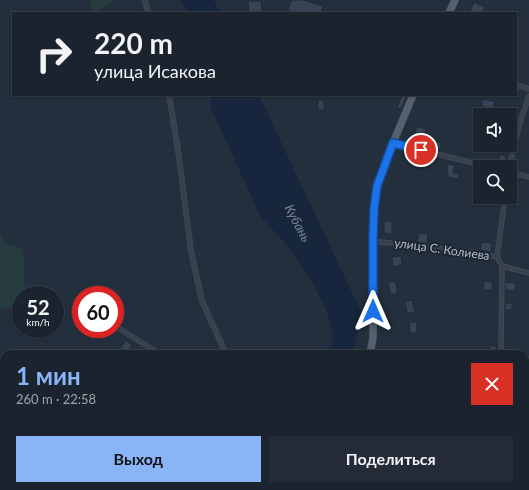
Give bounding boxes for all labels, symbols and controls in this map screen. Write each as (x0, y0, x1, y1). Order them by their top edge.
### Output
text: 220 m (94, 26, 173, 60)
icon: right (28, 28, 80, 80)
text: улица Исакова (94, 60, 216, 82)
map controls (473, 108, 517, 204)
button: sound (473, 108, 517, 152)
pin (404, 133, 438, 167)
icon: arrive (410, 139, 432, 161)
button: search (473, 160, 517, 204)
water label: Кубань (282, 202, 315, 245)
street label: улица С. Колиева (393, 235, 491, 263)
speed limit sign: 60 (72, 286, 124, 338)
position arrow (352, 290, 394, 332)
text: 52 (26, 295, 50, 319)
text: km/h (26, 316, 50, 328)
text: 1 мин (16, 361, 81, 390)
button: close (471, 363, 513, 405)
text: 260 m · 22:58 (16, 391, 96, 407)
button: Выход (16, 436, 261, 482)
button: Поделиться (269, 436, 513, 482)

